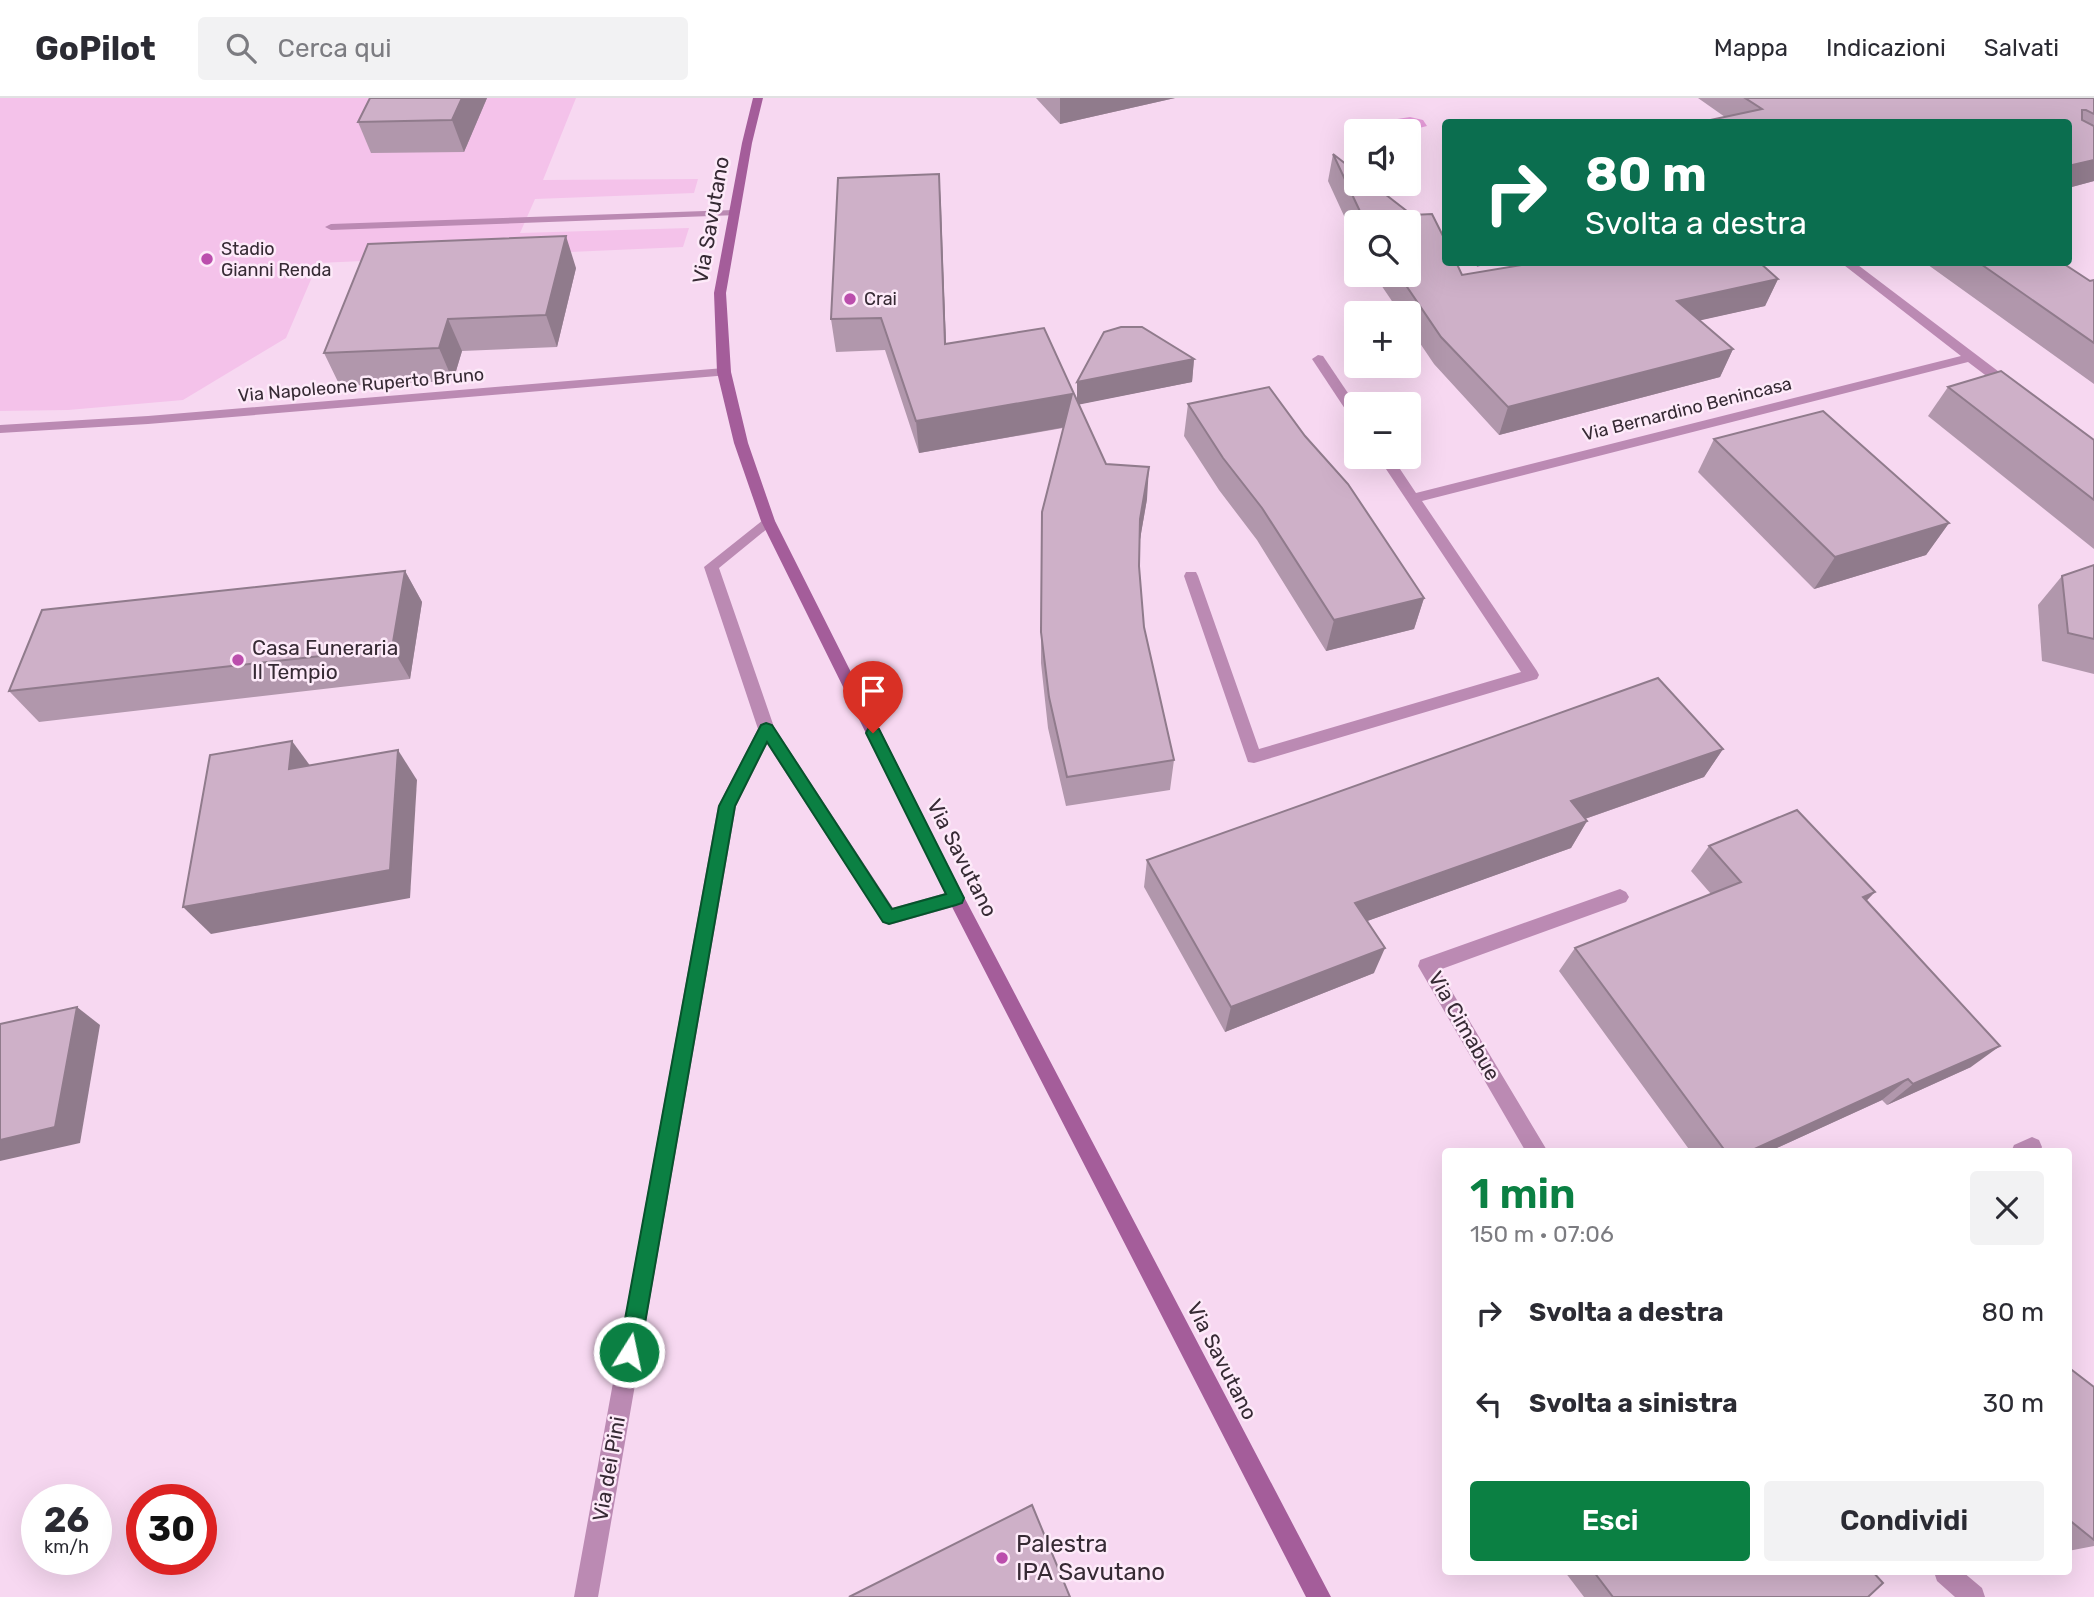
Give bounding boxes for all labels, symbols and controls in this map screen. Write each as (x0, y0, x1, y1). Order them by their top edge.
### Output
search box (198, 17, 688, 80)
text: GoPilot (35, 29, 156, 68)
icon: search (222, 29, 260, 67)
text: Cerca qui (278, 33, 392, 64)
text: Mappa (1714, 34, 1788, 62)
text: Indicazioni (1826, 34, 1946, 62)
text: Salvati (1984, 34, 2059, 62)
map controls (1344, 119, 1421, 469)
button: sound (1344, 119, 1421, 196)
text: 80 m (1585, 145, 1707, 203)
icon: right (1470, 147, 1561, 238)
street label: Via Savutano (687, 154, 734, 286)
text: Svolta a destra (1585, 204, 1807, 242)
button: search (1344, 210, 1421, 287)
place label: Stadio Gianni Renda (221, 238, 331, 281)
marker: Stadio Gianni Renda (199, 251, 215, 267)
place label: Crai (864, 288, 897, 310)
marker: Crai (842, 291, 858, 307)
button: + (1344, 301, 1421, 378)
street label: Via Napoleone Ruperto Bruno (237, 363, 485, 407)
street label: Via Bernardino Benincasa (1580, 372, 1794, 446)
button: − (1344, 392, 1421, 469)
place label: Casa Funeraria Il Tempio (252, 635, 398, 684)
marker: Casa Funeraria Il Tempio (230, 652, 246, 668)
pin (843, 661, 903, 733)
icon: arrive (854, 672, 892, 710)
street label: Via Savutano (922, 795, 1003, 921)
street label: Via Cimabue (1423, 967, 1506, 1085)
text: 1 min (1470, 1169, 1576, 1219)
button: close (1970, 1171, 2044, 1245)
text: 150 m · 07:06 (1470, 1220, 1614, 1248)
icon: right (1470, 1294, 1508, 1332)
text: Svolta a destra (1529, 1297, 1724, 1328)
text: 80 m (1981, 1297, 2044, 1328)
street label: Via Savutano (1182, 1298, 1263, 1424)
position arrow (592, 1315, 666, 1389)
icon: left (1470, 1385, 1508, 1423)
text: Svolta a sinistra (1529, 1388, 1738, 1419)
text: 30 m (1982, 1388, 2044, 1419)
street label: Via dei Pini (587, 1414, 630, 1523)
button: Esci (1470, 1481, 1750, 1561)
button: Condividi (1764, 1481, 2044, 1561)
speed limit sign: 30 (126, 1484, 217, 1575)
text: 26 (44, 1499, 89, 1541)
place label: Palestra IPA Savutano (1016, 1530, 1165, 1586)
text: km/h (44, 1536, 89, 1558)
marker: Palestra IPA Savutano (994, 1550, 1010, 1566)

